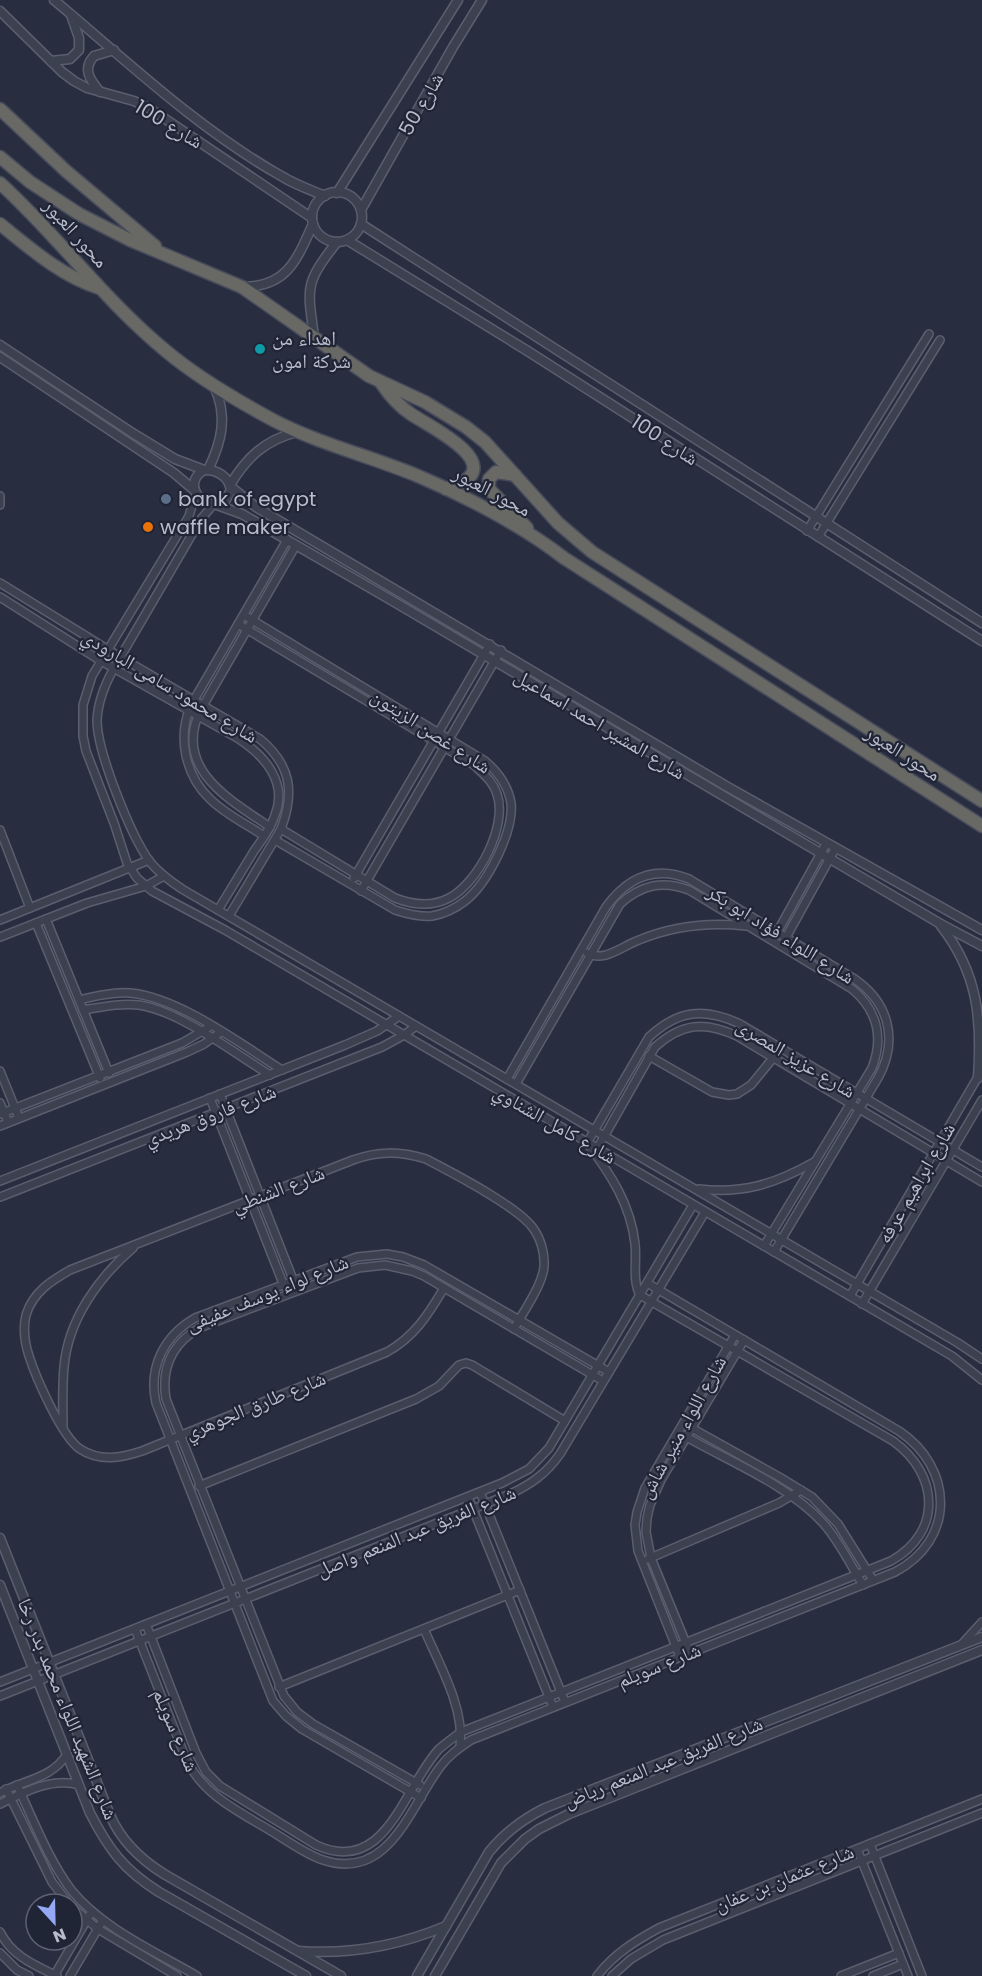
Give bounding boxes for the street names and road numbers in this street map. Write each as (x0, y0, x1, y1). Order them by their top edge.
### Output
street label: شارع 50 (392, 67, 450, 141)
street label: شارع 100 (130, 93, 208, 155)
street label: محور العبور (36, 191, 115, 274)
street label: شارع 100 (626, 408, 704, 472)
street label: محور العبور (447, 458, 536, 523)
street label: شارع محمود سامى البارودي (76, 622, 263, 752)
street label: شارع المشير احمد اسماعيل (509, 662, 691, 786)
street label: شارع غصن الزيتون (365, 682, 497, 780)
street label: محور العبور (859, 718, 946, 788)
street label: شارع اللواء فؤاد ابو بكر (701, 877, 860, 991)
street label: شارع عزيز المصرى (731, 1011, 861, 1105)
street label: شارع فاروق هريدي (140, 1077, 281, 1155)
street label: شارع كامل الشناوي (487, 1077, 622, 1172)
street label: شارع ابراهيم عرفه (870, 1117, 962, 1249)
street label: شارع الشنطي (227, 1158, 329, 1222)
street label: شارع لواء يوسف عفيفى (181, 1248, 353, 1338)
street label: شارع اللواء منير شاش (631, 1350, 733, 1504)
street label: شارع طارق الجوهري (180, 1364, 331, 1448)
street label: شارع الفريق عبد المنعم واصل (312, 1478, 520, 1584)
street label: شارع الشهيد اللواء محمد بدر رخا (11, 1594, 125, 1824)
street label: شارع سويلم (613, 1635, 705, 1695)
street label: شارع سويلم (146, 1684, 206, 1776)
street label: شارع الفريق عبد المنعم رياض (559, 1709, 767, 1815)
street label: شارع عثمان بن عفان (710, 1837, 858, 1919)

